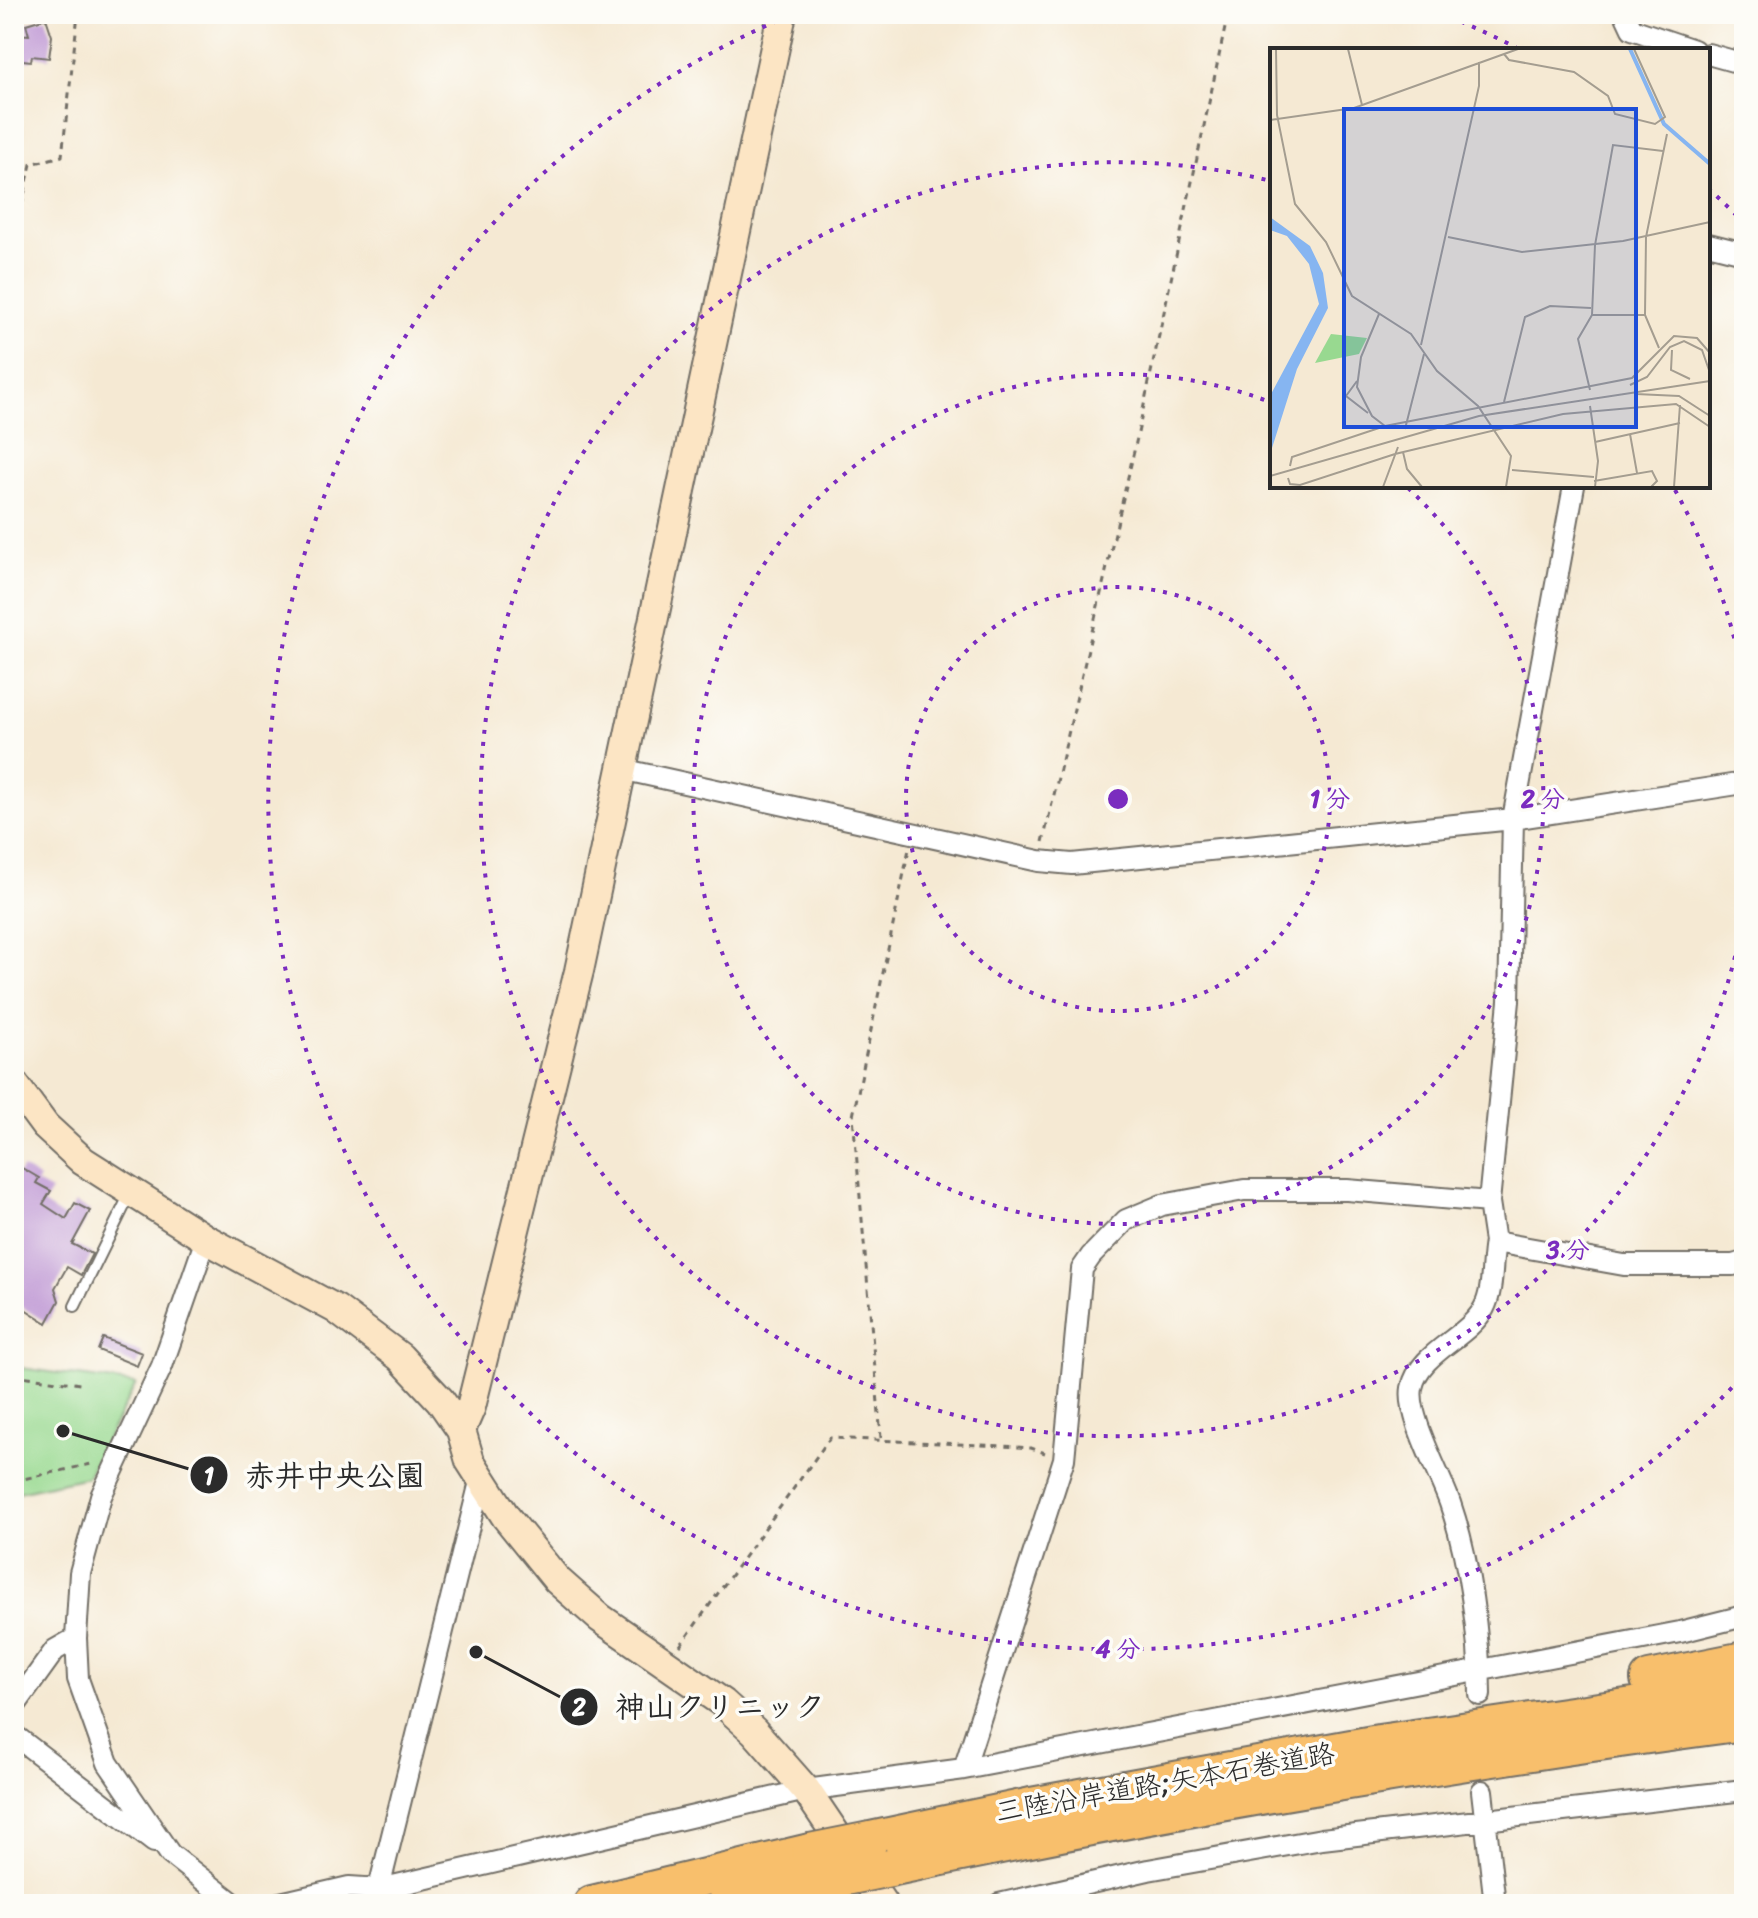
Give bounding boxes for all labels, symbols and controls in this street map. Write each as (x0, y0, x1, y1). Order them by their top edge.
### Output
inset map (1270, 48, 1710, 488)
text: 1 分 (1310, 778, 1350, 820)
text: 2 分 (1520, 778, 1565, 820)
centre of rings (1104, 785, 1132, 813)
text: 3 分 (1545, 1229, 1590, 1271)
callout: 赤井中央公園 (189, 1448, 441, 1502)
text: 赤井中央公園 (245, 1449, 425, 1503)
text: 1 (204, 1455, 214, 1497)
text: 4 分 (1095, 1628, 1141, 1670)
callout: 神山クリニック (559, 1680, 841, 1734)
text: 神山クリニック (615, 1680, 825, 1734)
text: 2 (571, 1686, 586, 1728)
street label: 三陸沿岸道路;矢本石巻道路 (991, 1728, 1339, 1837)

